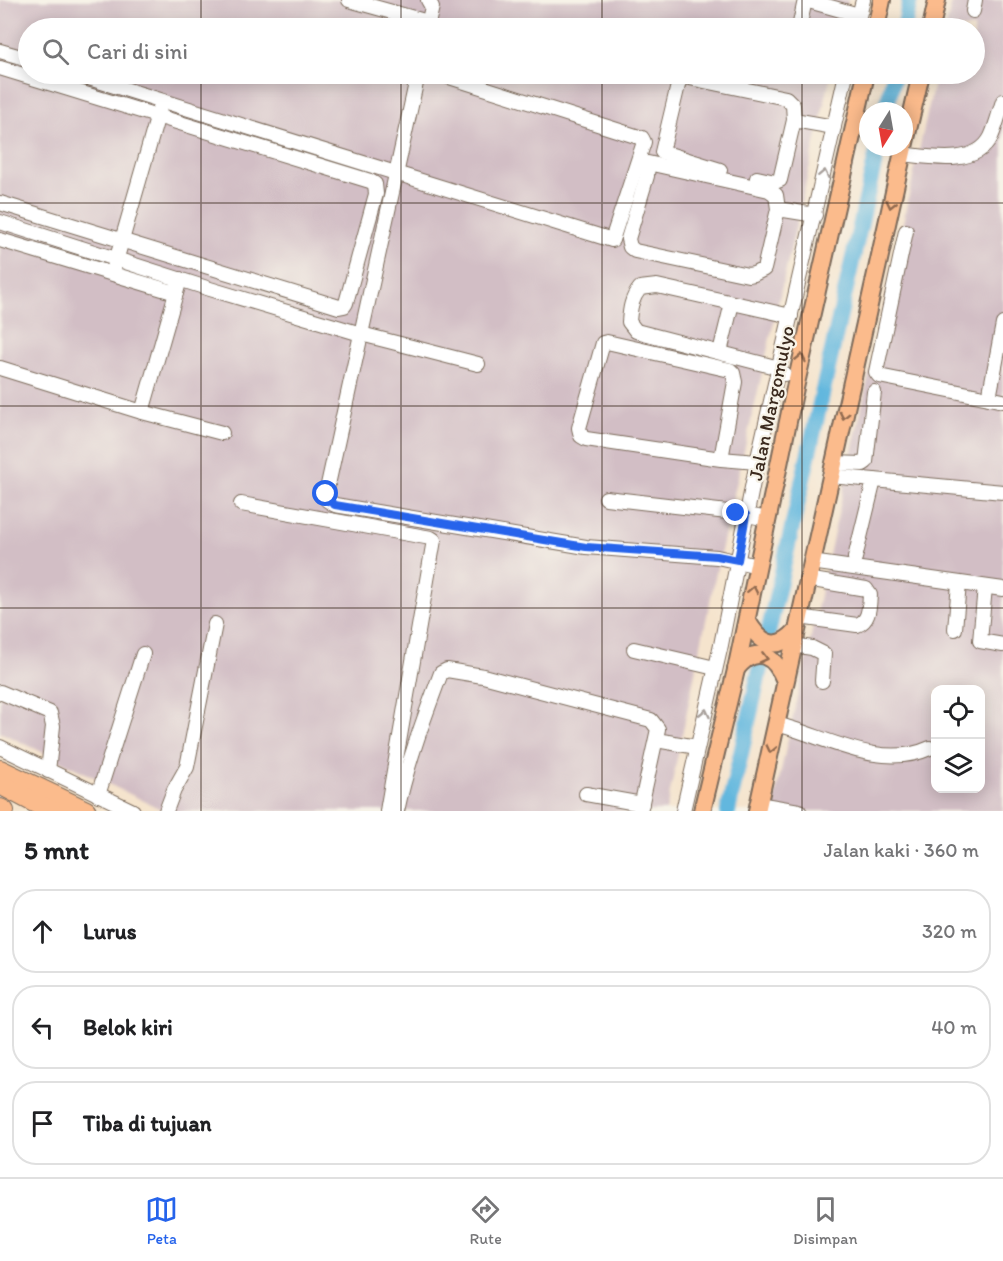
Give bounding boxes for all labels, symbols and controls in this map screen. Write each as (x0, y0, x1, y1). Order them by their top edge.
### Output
search box (18, 18, 985, 84)
icon: search (39, 35, 72, 68)
text: Cari di sini (87, 38, 188, 65)
north arrow (859, 102, 913, 156)
one-way arrow (816, 169, 829, 179)
one-way arrow (885, 199, 898, 209)
street label: Jalan Margomulyo (743, 323, 799, 483)
one-way arrow (794, 353, 807, 363)
one-way arrow (838, 410, 851, 420)
route start (312, 480, 338, 506)
route end (722, 499, 748, 525)
one-way arrow (746, 586, 759, 596)
one-way arrow (759, 650, 769, 663)
map controls (931, 685, 985, 793)
button: locate (931, 685, 985, 739)
one-way arrow (697, 708, 710, 718)
button: layers (931, 739, 985, 793)
one-way arrow (765, 744, 778, 754)
text: 5 mnt (24, 834, 89, 866)
text: Jalan kaki · 360 m (823, 838, 979, 862)
icon: ahead (26, 915, 59, 948)
text: Lurus (83, 918, 137, 945)
text: 320 m (922, 919, 977, 943)
icon: left (26, 1011, 59, 1044)
text: Belok kiri (83, 1014, 173, 1041)
text: 40 m (931, 1015, 977, 1039)
icon: arrive (26, 1107, 59, 1140)
text: Tiba di tujuan (83, 1110, 212, 1137)
tab: Peta (145, 1193, 178, 1248)
tab: Rute (469, 1193, 502, 1248)
tab: Disimpan (793, 1193, 858, 1248)

